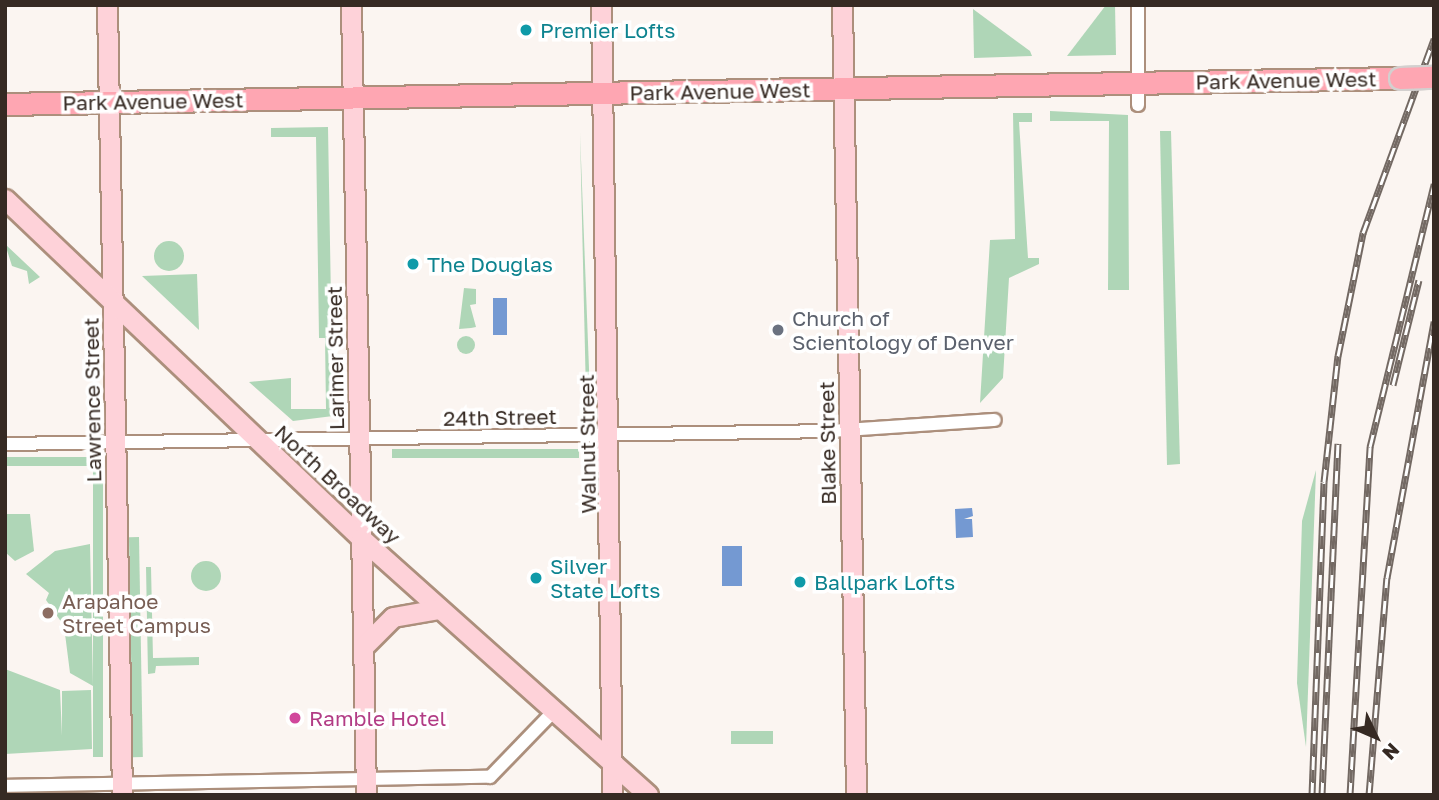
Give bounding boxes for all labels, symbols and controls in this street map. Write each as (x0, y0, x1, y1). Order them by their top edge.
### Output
place label: Premier Lofts (540, 17, 675, 43)
marker: Premier Lofts (518, 22, 534, 38)
street label: Park Avenue West (1195, 66, 1377, 94)
street label: Park Avenue West (629, 77, 811, 105)
street label: Park Avenue West (62, 87, 244, 115)
place label: The Douglas (427, 251, 553, 277)
marker: The Douglas (405, 256, 421, 272)
street label: Larimer Street (321, 286, 349, 430)
place label: Church of Scientology of Denver (792, 305, 1014, 355)
street label: Lawrence Street (78, 317, 106, 483)
marker: Church of Scientology of Denver (770, 322, 786, 338)
street label: Walnut Street (573, 374, 601, 514)
street label: Blake Street (813, 381, 841, 505)
street label: 24th Street (443, 403, 557, 431)
street label: North Broadway (270, 419, 406, 549)
place label: Silver State Lofts (550, 553, 660, 603)
place label: Ballpark Lofts (814, 569, 955, 595)
marker: Silver State Lofts (528, 570, 544, 586)
marker: Ballpark Lofts (792, 574, 808, 590)
place label: Arapahoe Street Campus (62, 588, 211, 638)
marker: Arapahoe Street Campus (40, 605, 56, 621)
north arrow (1341, 702, 1411, 772)
place label: Ramble Hotel (309, 705, 446, 731)
marker: Ramble Hotel (287, 710, 303, 726)
text: N (1378, 739, 1405, 765)

